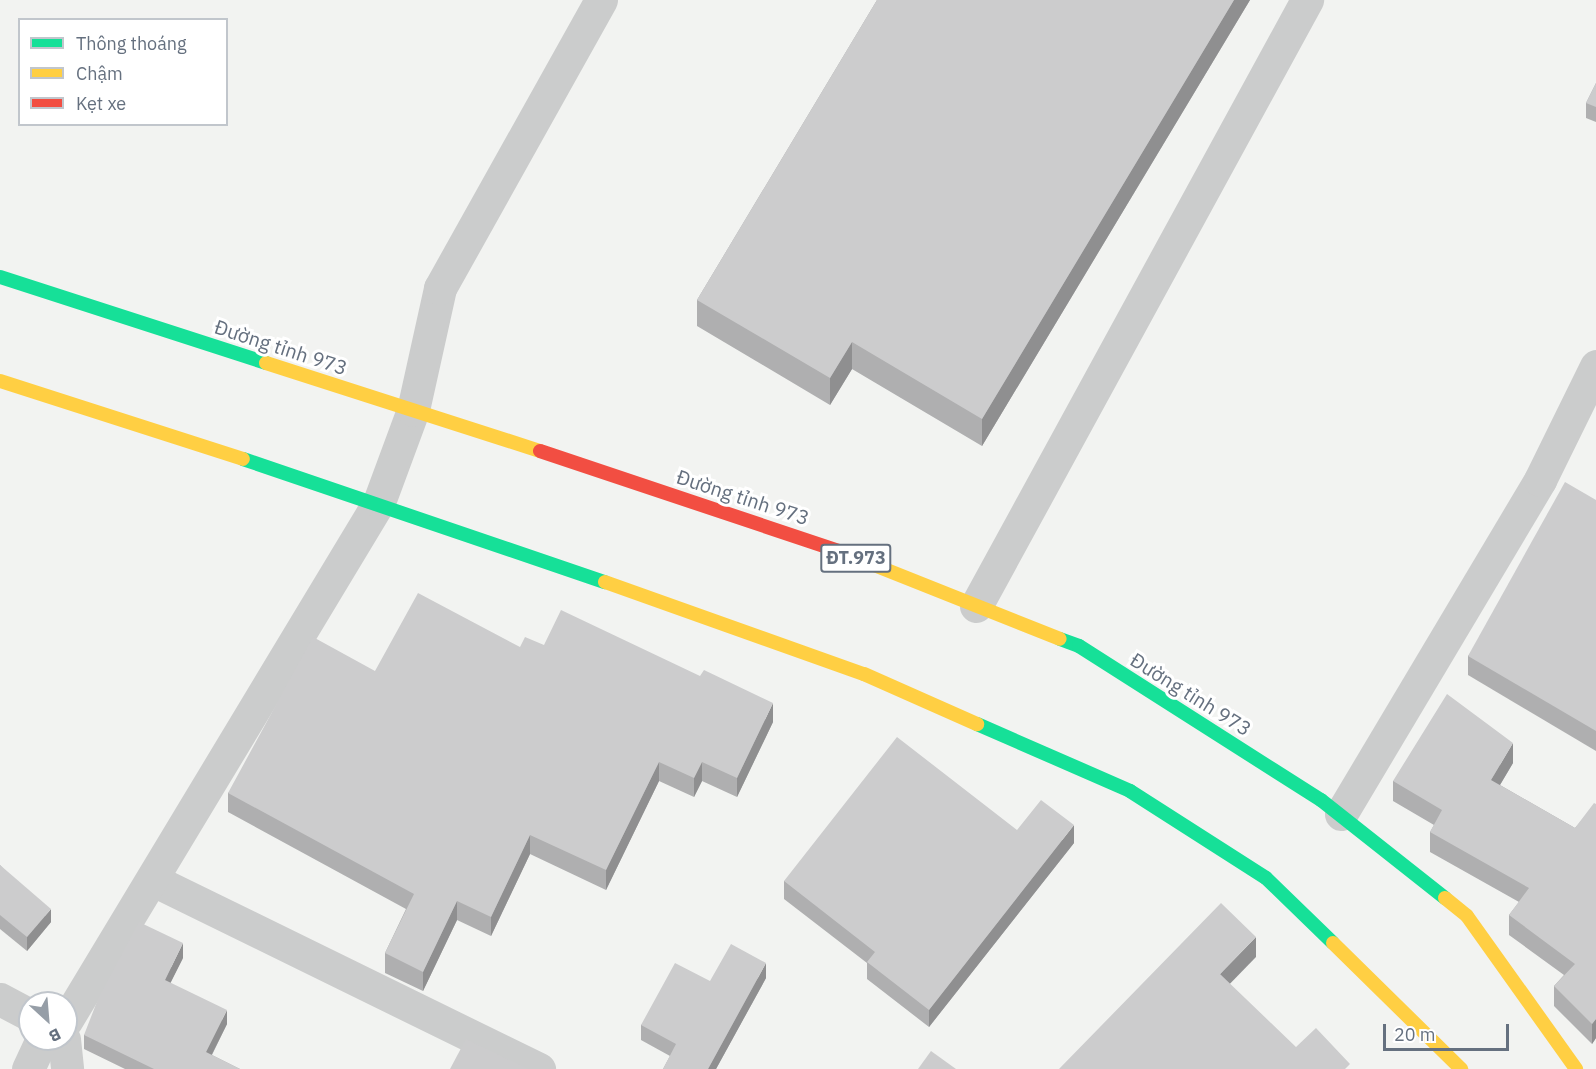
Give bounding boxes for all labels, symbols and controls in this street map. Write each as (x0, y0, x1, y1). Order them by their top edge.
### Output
legend (18, 18, 228, 126)
text: Thông thoáng (76, 32, 187, 55)
text: Chậm (76, 62, 123, 85)
text: Kẹt xe (76, 92, 126, 115)
street label: Đường tỉnh 973 (212, 314, 350, 380)
street label: Đường tỉnh 973 (674, 464, 812, 530)
road number: ĐT.973 (820, 543, 892, 573)
street label: Đường tỉnh 973 (1126, 647, 1256, 741)
north arrow (18, 991, 78, 1051)
scale bar (1386, 1012, 1512, 1050)
text: 20 m (1394, 1023, 1436, 1046)
text: B (46, 1024, 64, 1047)

